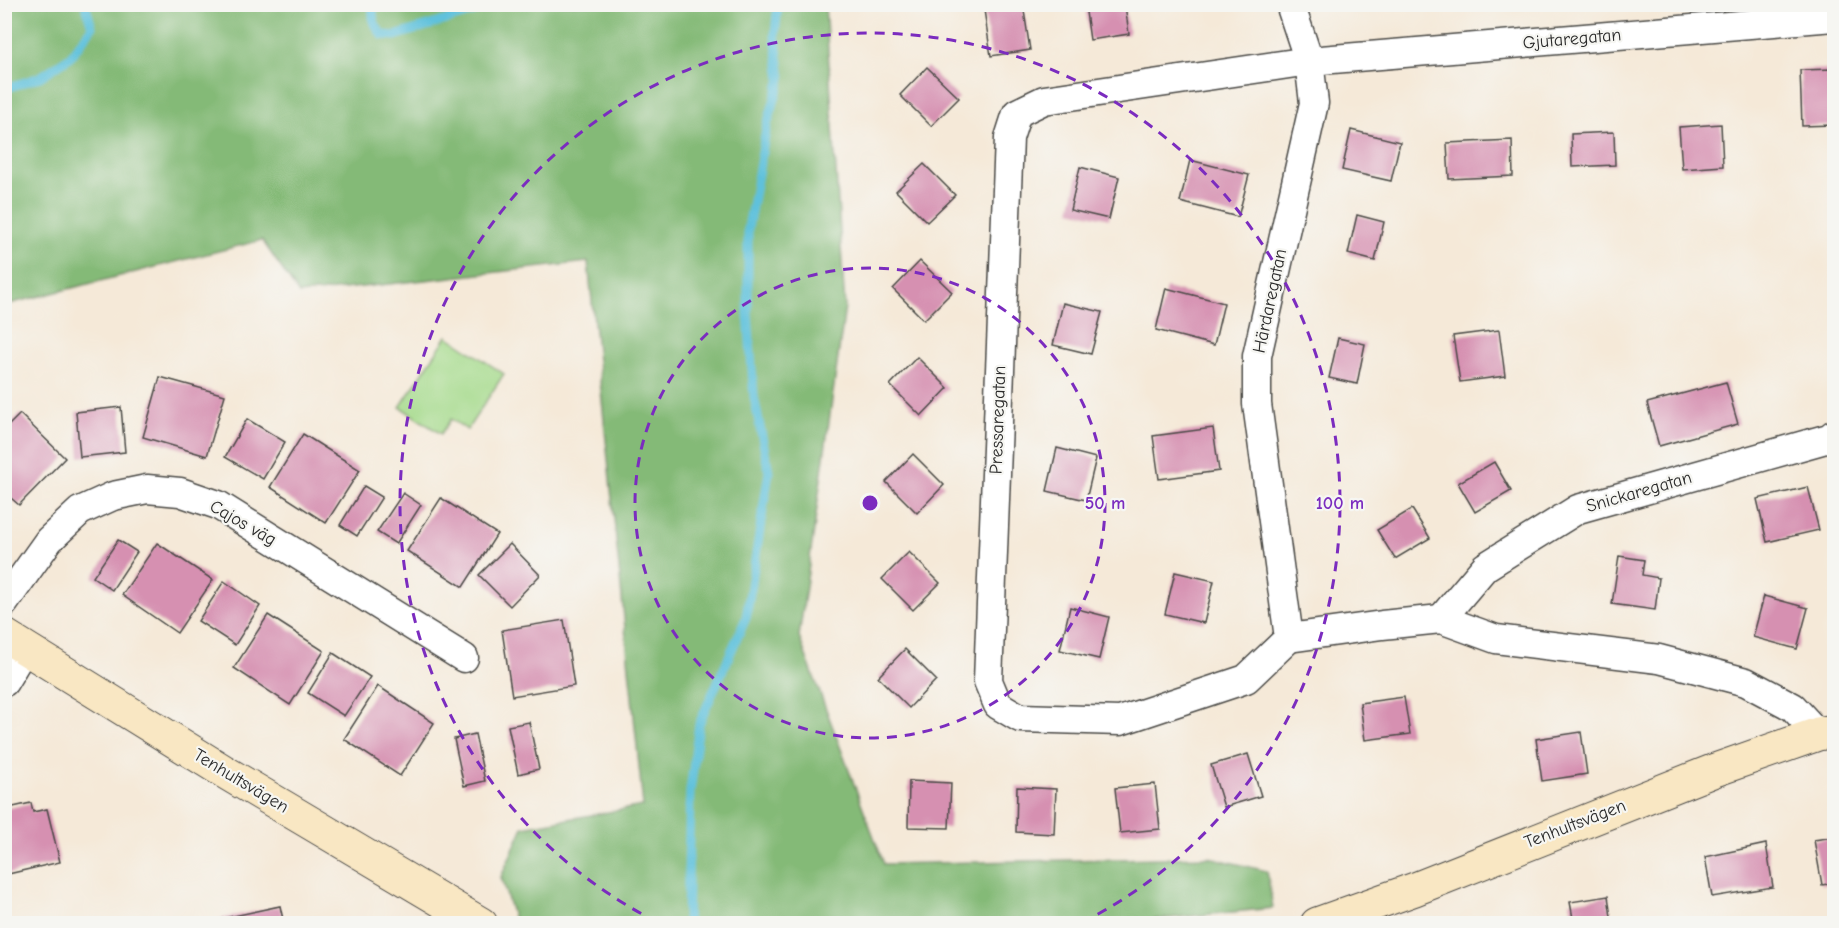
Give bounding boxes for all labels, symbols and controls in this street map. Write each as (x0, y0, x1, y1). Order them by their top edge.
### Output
street label: Gjutaregatan (1522, 24, 1622, 54)
street label: Härdaregatan (1249, 247, 1291, 355)
street label: Pressaregatan (986, 365, 1010, 475)
street label: Snickaregatan (1584, 467, 1694, 517)
centre of rings (860, 493, 880, 513)
text: 50 m (1085, 493, 1125, 514)
text: 100 m (1316, 493, 1364, 514)
street label: Cajos väg (206, 496, 280, 550)
street label: Tenhultsvägen (190, 744, 292, 818)
street label: Tenhultsvägen (1521, 795, 1629, 853)

